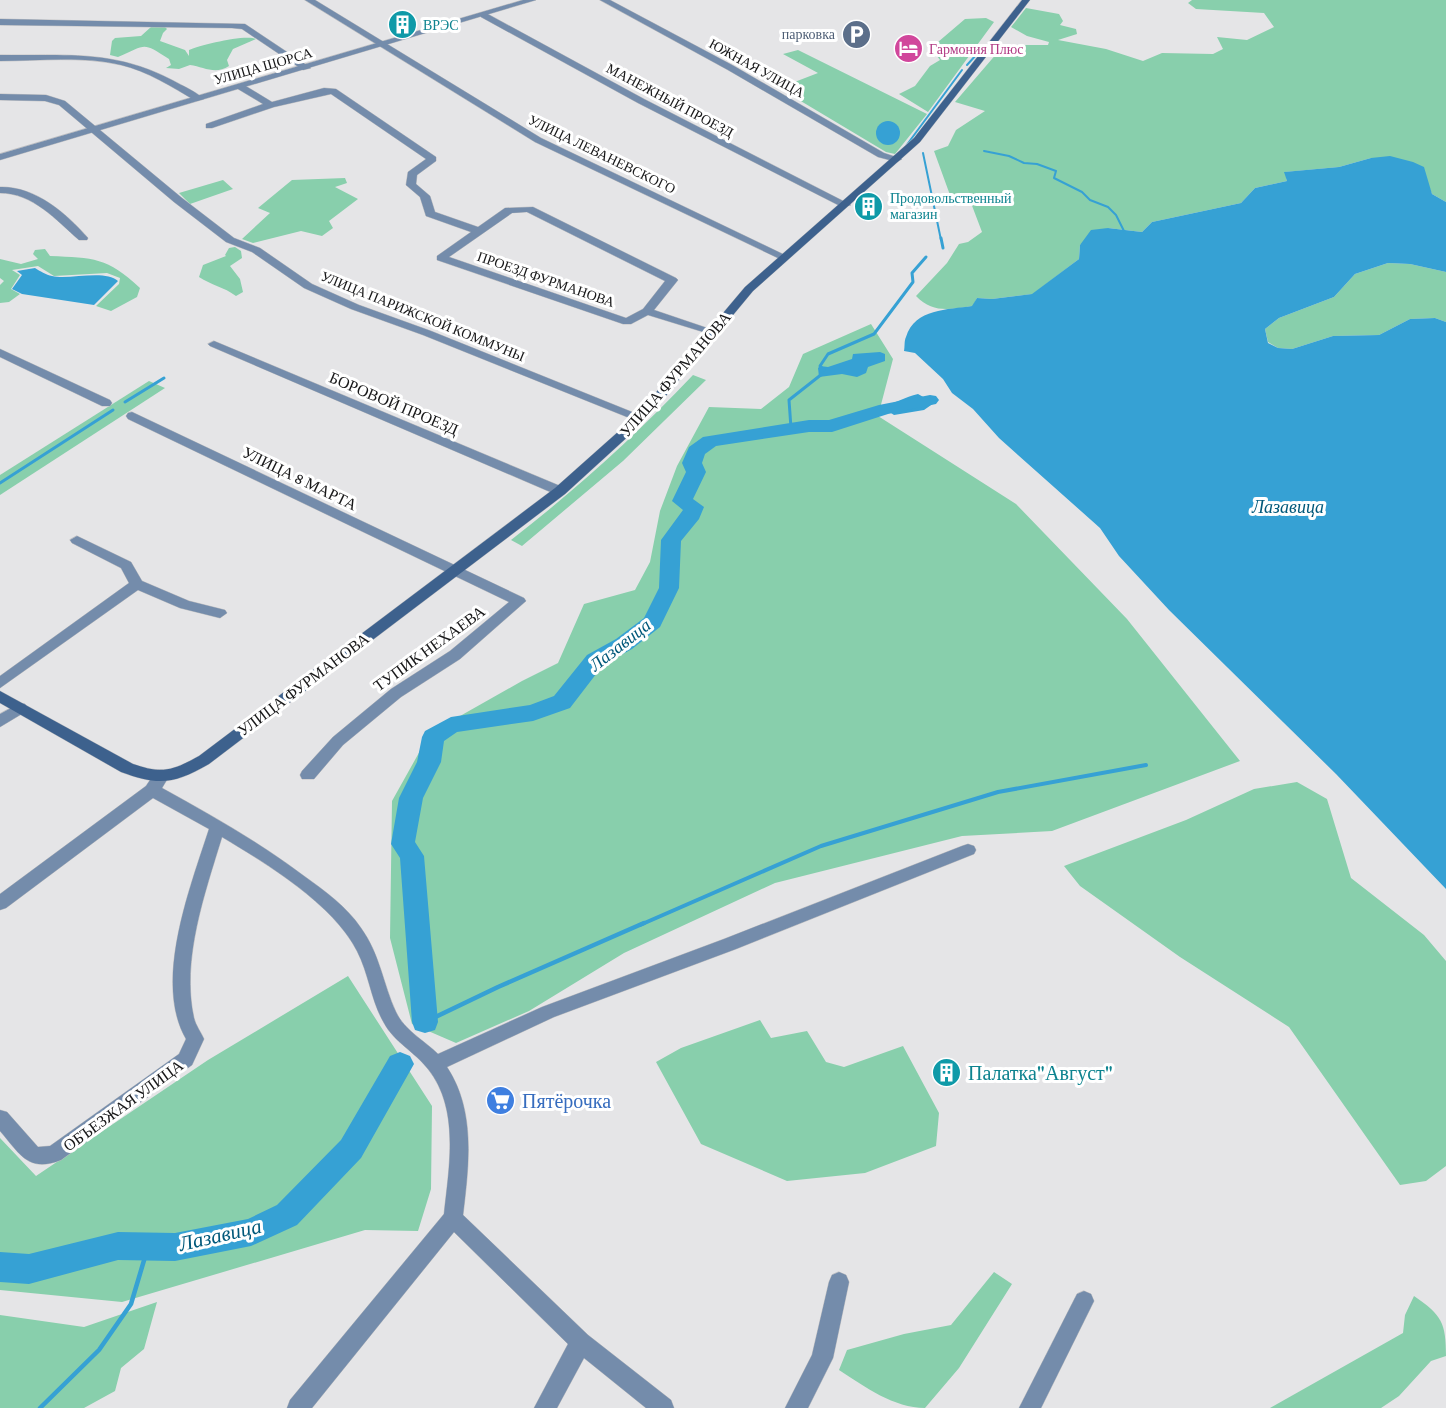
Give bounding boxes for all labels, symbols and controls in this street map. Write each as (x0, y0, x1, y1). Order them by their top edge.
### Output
building icon: ВРЭС (386, 9, 418, 41)
place label: ВРЭС (423, 17, 459, 33)
parking icon: парковка (840, 18, 872, 50)
place label: парковка (782, 26, 836, 42)
hotel icon: Гармония Плюс (892, 33, 924, 65)
street label: ЮЖНАЯ УЛИЦА (707, 35, 808, 101)
place label: Гармония Плюс (929, 41, 1023, 57)
street label: УЛИЦА ЩОРСА (212, 44, 315, 88)
street label: МАНЕЖНЫЙ ПРОЕЗД (604, 60, 737, 140)
street label: УЛИЦА ЛЕВАНЕВСКОГО (526, 111, 678, 197)
building icon: Продовольственный магазин (853, 190, 885, 222)
place label: Продовольственный магазин (890, 190, 1012, 222)
street label: ПРОЕЗД ФУРМАНОВА (475, 248, 618, 310)
street label: УЛИЦА ПАРИЖСКОЙ КОММУНЫ (319, 268, 527, 364)
street label: УЛИЦА ФУРМАНОВА (617, 308, 735, 441)
street label: БОРОВОЙ ПРОЕЗД (326, 368, 461, 439)
street label: УЛИЦА 8 МАРТА (239, 443, 360, 515)
water label: Лазавица (1251, 497, 1324, 517)
street label: ТУПИК НЕХАЕВА (370, 602, 489, 694)
water label: Лазавица (585, 615, 655, 676)
street label: УЛИЦА ФУРМАНОВА (234, 629, 373, 740)
street label: ОБЪЕЗЖАЯ УЛИЦА (60, 1056, 187, 1155)
building icon: Палатка"Август" (931, 1057, 963, 1089)
place label: Палатка"Август" (968, 1062, 1113, 1085)
supermarket icon: Пятёрочка (485, 1085, 517, 1117)
place label: Пятёрочка (522, 1090, 611, 1113)
water label: Лазавица (175, 1214, 264, 1256)

